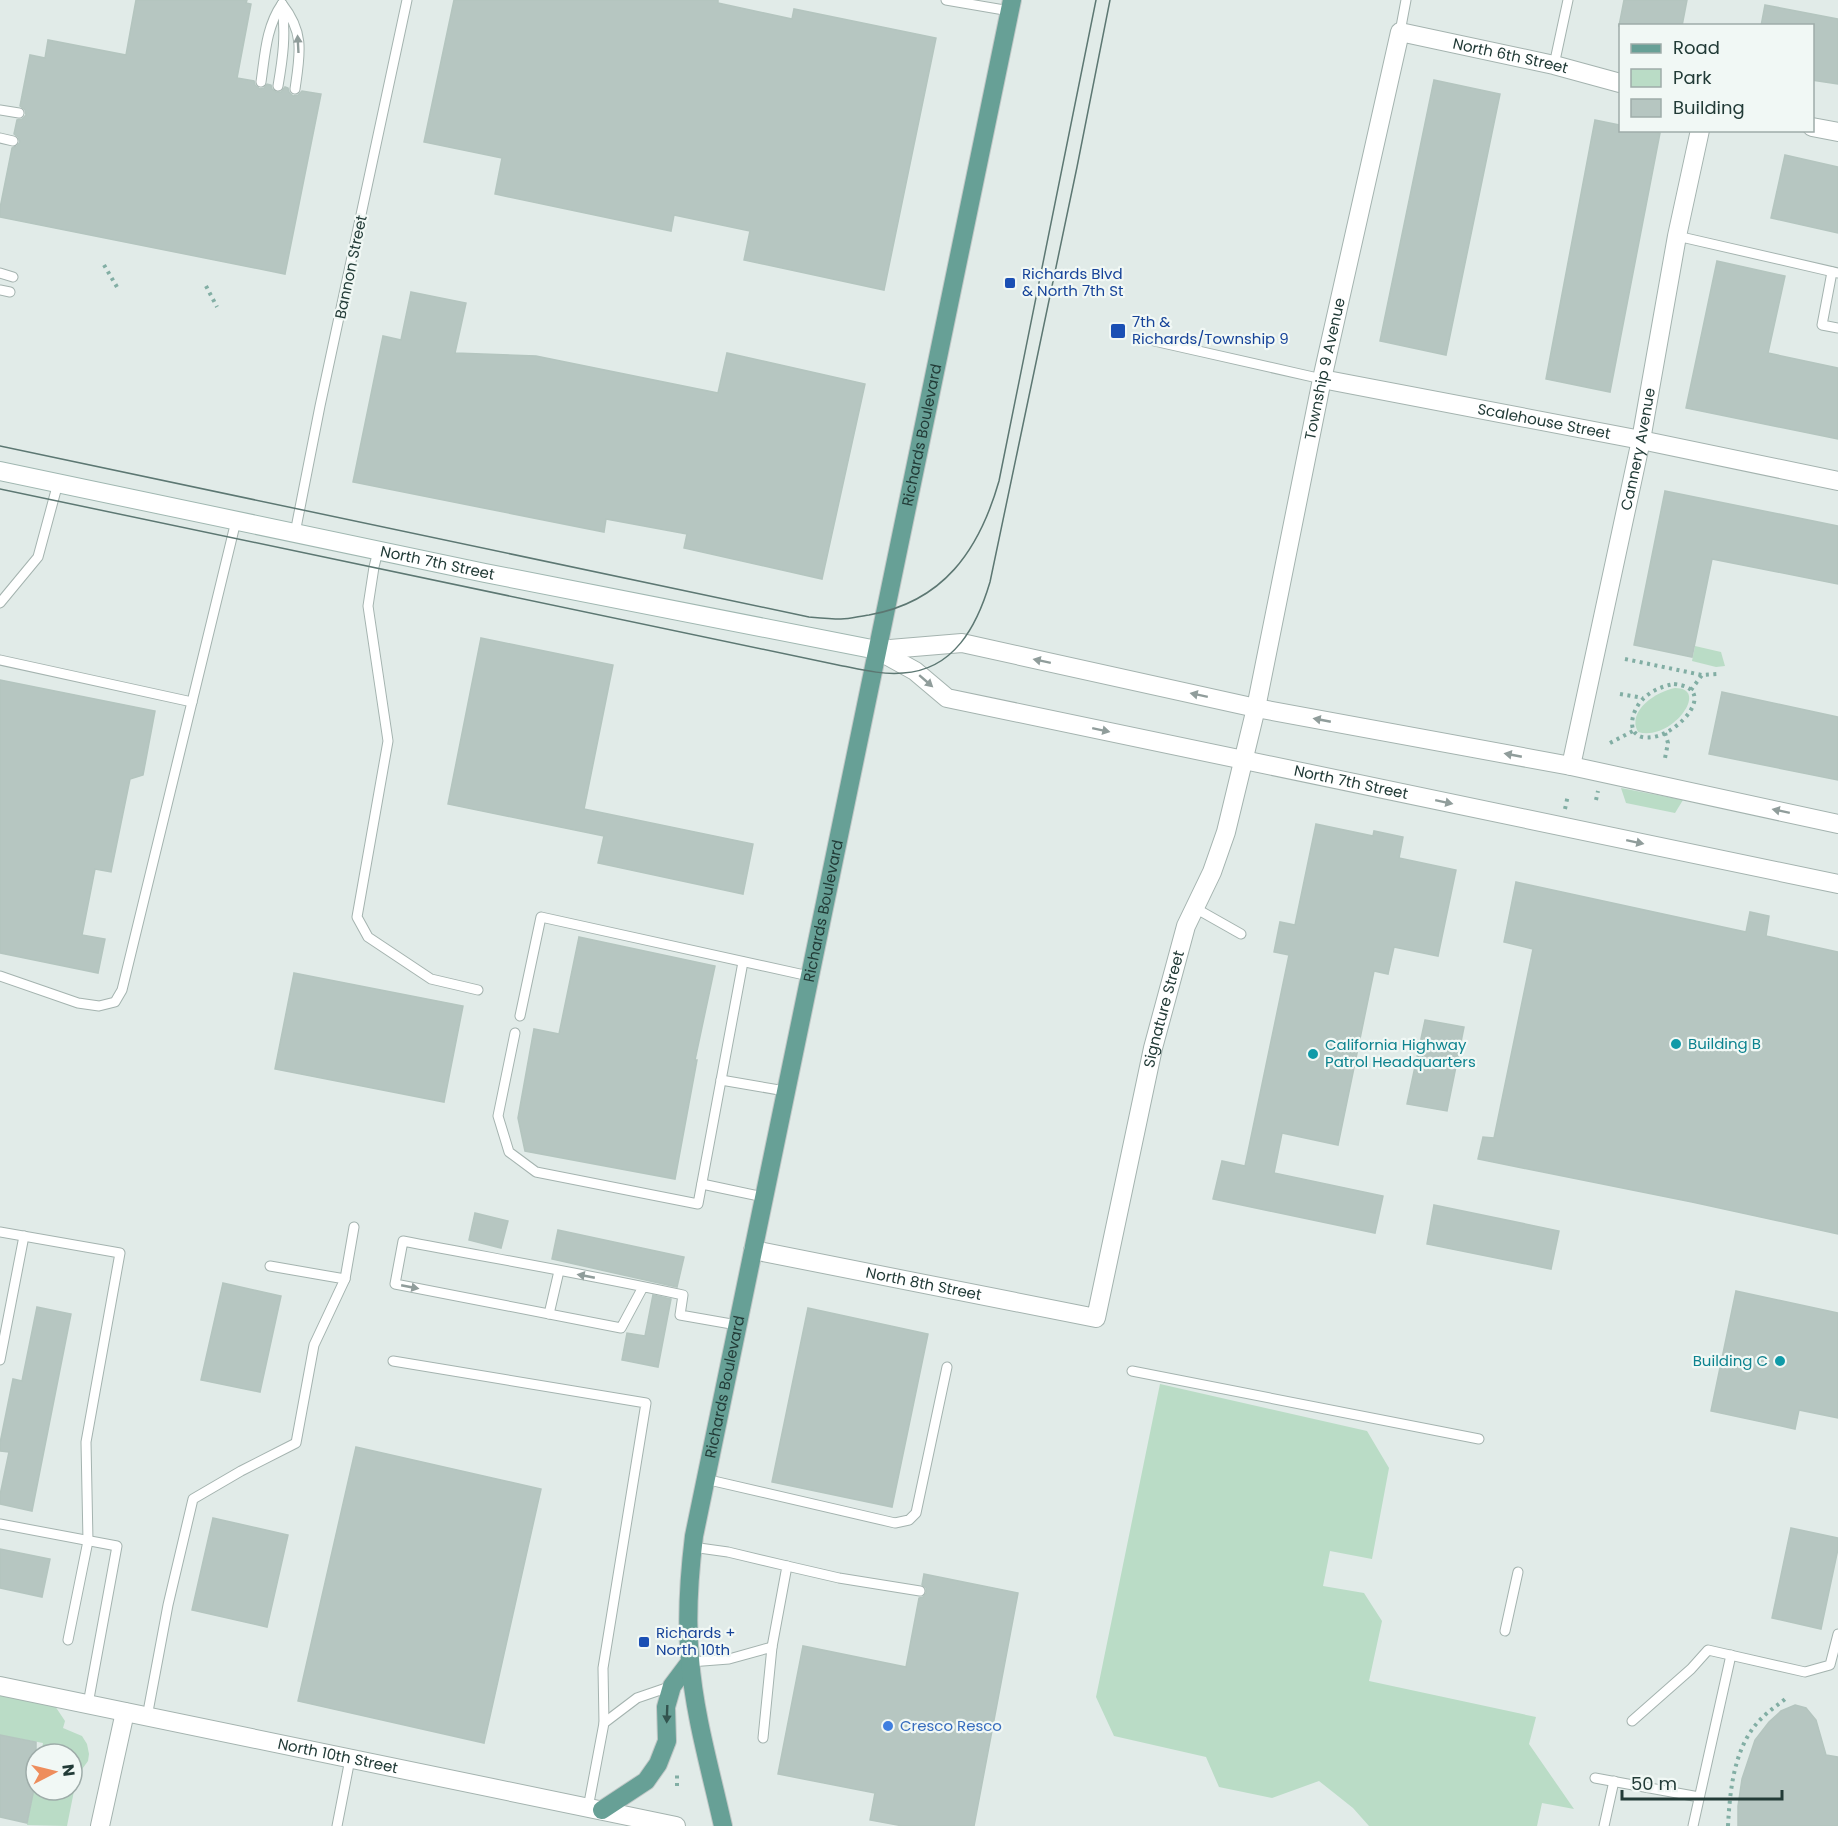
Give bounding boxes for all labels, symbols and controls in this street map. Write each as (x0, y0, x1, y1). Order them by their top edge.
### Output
legend (1619, 24, 1814, 132)
street label: North 6th Street (1451, 33, 1571, 78)
one-way arrow (294, 35, 303, 54)
text: Road (1673, 35, 1720, 60)
text: Park (1673, 65, 1712, 90)
text: Building (1673, 95, 1745, 120)
street label: Bannon Street (329, 213, 372, 321)
place label: Richards Blvd & North 7th St (1022, 263, 1123, 301)
marker: Richards Blvd & North 7th St (1003, 276, 1017, 290)
street label: Township 9 Avenue (1299, 296, 1350, 442)
place label: 7th & Richards/Township 9 (1132, 311, 1289, 349)
marker: 7th & Richards/Township 9 (1109, 322, 1127, 340)
street label: Richards Boulevard (896, 362, 946, 508)
street label: Cannery Avenue (1615, 386, 1660, 512)
street label: Scalehouse Street (1476, 398, 1612, 444)
street label: North 7th Street (379, 540, 496, 585)
one-way arrow (1033, 656, 1052, 665)
one-way arrow (919, 674, 934, 687)
one-way arrow (1189, 690, 1208, 699)
one-way arrow (1312, 715, 1331, 724)
one-way arrow (1091, 726, 1110, 735)
one-way arrow (1504, 751, 1523, 760)
street label: North 7th Street (1292, 760, 1410, 804)
one-way arrow (1435, 798, 1454, 807)
one-way arrow (1772, 806, 1790, 816)
street label: Richards Boulevard (798, 838, 848, 984)
one-way arrow (1626, 838, 1645, 847)
street label: Signature Street (1138, 948, 1189, 1069)
place label: Building B (1688, 1033, 1761, 1054)
place label: California Highway Patrol Headquarters (1325, 1034, 1476, 1072)
marker: Building B (1669, 1037, 1683, 1051)
marker: California Highway Patrol Headquarters (1306, 1047, 1320, 1061)
street label: North 8th Street (864, 1262, 983, 1305)
one-way arrow (576, 1271, 595, 1280)
one-way arrow (401, 1283, 420, 1292)
street label: Richards Boulevard (699, 1314, 749, 1460)
place label: Building C (1693, 1350, 1768, 1371)
marker: Building C (1773, 1354, 1787, 1368)
place label: Richards + North 10th (656, 1622, 735, 1660)
marker: Richards + North 10th (637, 1635, 651, 1649)
one-way arrow (662, 1705, 672, 1724)
place label: Cresco Resco (900, 1715, 1002, 1736)
marker: Cresco Resco (881, 1719, 895, 1733)
street label: North 10th Street (276, 1733, 400, 1778)
north arrow (24, 1742, 84, 1802)
text: N (56, 1763, 81, 1778)
scale bar (1622, 1763, 1782, 1801)
text: 50 m (1631, 1771, 1677, 1796)

